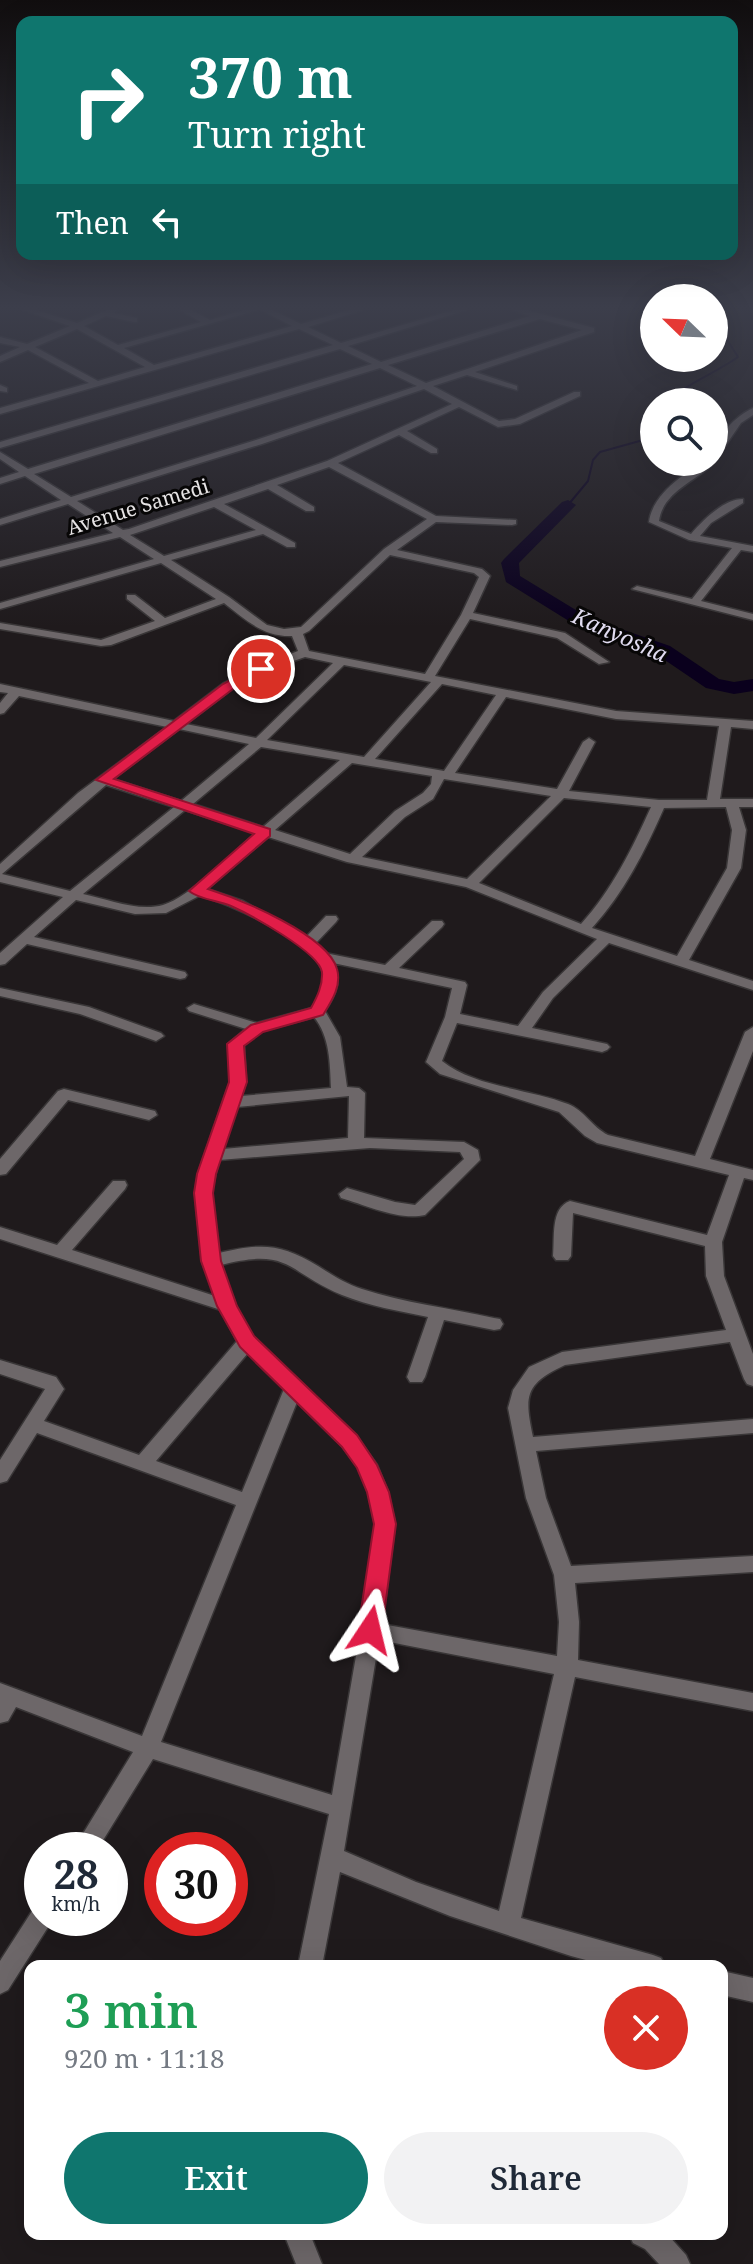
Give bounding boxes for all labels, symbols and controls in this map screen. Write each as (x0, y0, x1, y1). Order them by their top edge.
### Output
text: 370 m (188, 38, 353, 114)
icon: right (56, 48, 160, 152)
text: Turn right (188, 110, 366, 159)
icon: left (145, 200, 189, 244)
text: Then (56, 202, 129, 243)
north arrow (640, 284, 728, 372)
map controls (640, 284, 728, 476)
button: search (640, 388, 728, 476)
street label: Avenue Samedi (64, 472, 213, 541)
water label: Kanyosha (567, 599, 673, 668)
pin (227, 635, 295, 703)
icon: arrive (239, 647, 283, 691)
position arrow (328, 1588, 412, 1672)
speed limit sign: 30 (144, 1832, 248, 1936)
text: 28 (53, 1846, 99, 1901)
text: km/h (51, 1890, 101, 1917)
text: 3 min (64, 1977, 198, 2042)
button: close (604, 1986, 688, 2070)
text: 920 m · 11:18 (64, 2040, 225, 2076)
button: Exit (64, 2132, 368, 2224)
button: Share (384, 2132, 688, 2224)

